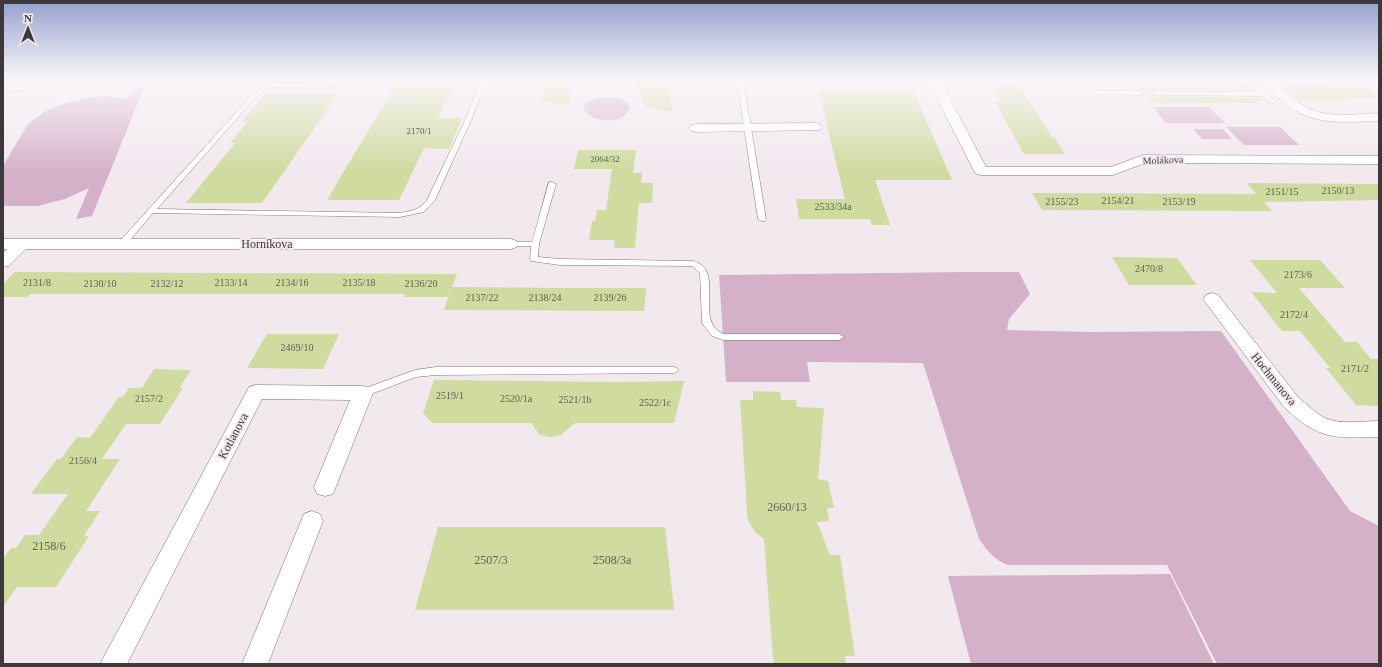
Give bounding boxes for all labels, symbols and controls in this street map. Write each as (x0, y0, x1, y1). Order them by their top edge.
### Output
north arrow (8, 8, 48, 48)
text: N (24, 12, 32, 24)
house number: 2170/1 (406, 126, 432, 136)
house number: 2064/32 (590, 154, 620, 164)
street label: Molákova (1143, 154, 1184, 166)
house number: 2150/13 (1322, 185, 1354, 196)
house number: 2151/15 (1266, 186, 1298, 197)
house number: 2154/21 (1102, 195, 1134, 206)
house number: 2155/23 (1046, 196, 1078, 207)
house number: 2153/19 (1163, 196, 1195, 207)
house number: 2533/34a (814, 201, 852, 212)
street label: Horníkova (241, 237, 293, 251)
house number: 2470/8 (1135, 263, 1163, 274)
house number: 2173/6 (1284, 269, 1312, 280)
house number: 2131/8 (23, 277, 51, 288)
house number: 2133/14 (215, 277, 247, 288)
house number: 2134/16 (276, 277, 308, 288)
house number: 2135/18 (343, 277, 375, 288)
house number: 2130/10 (84, 278, 116, 289)
house number: 2132/12 (151, 278, 183, 289)
house number: 2136/20 (405, 278, 437, 289)
house number: 2137/22 (466, 292, 498, 303)
house number: 2138/24 (529, 292, 561, 303)
house number: 2139/26 (594, 292, 626, 303)
house number: 2172/4 (1280, 309, 1308, 320)
house number: 2469/10 (281, 342, 313, 353)
street label: Hochmanova (1248, 350, 1300, 409)
house number: 2171/2 (1341, 363, 1369, 374)
house number: 2519/1 (436, 390, 464, 401)
house number: 2157/2 (135, 393, 163, 404)
house number: 2520/1a (500, 393, 533, 404)
house number: 2521/1b (559, 394, 591, 405)
house number: 2522/1c (639, 397, 672, 408)
street label: Kotlanova (215, 410, 251, 461)
house number: 2156/4 (69, 455, 97, 466)
house number: 2660/13 (767, 500, 807, 514)
house number: 2158/6 (32, 539, 66, 553)
house number: 2507/3 (474, 553, 508, 567)
house number: 2508/3a (593, 553, 632, 567)

